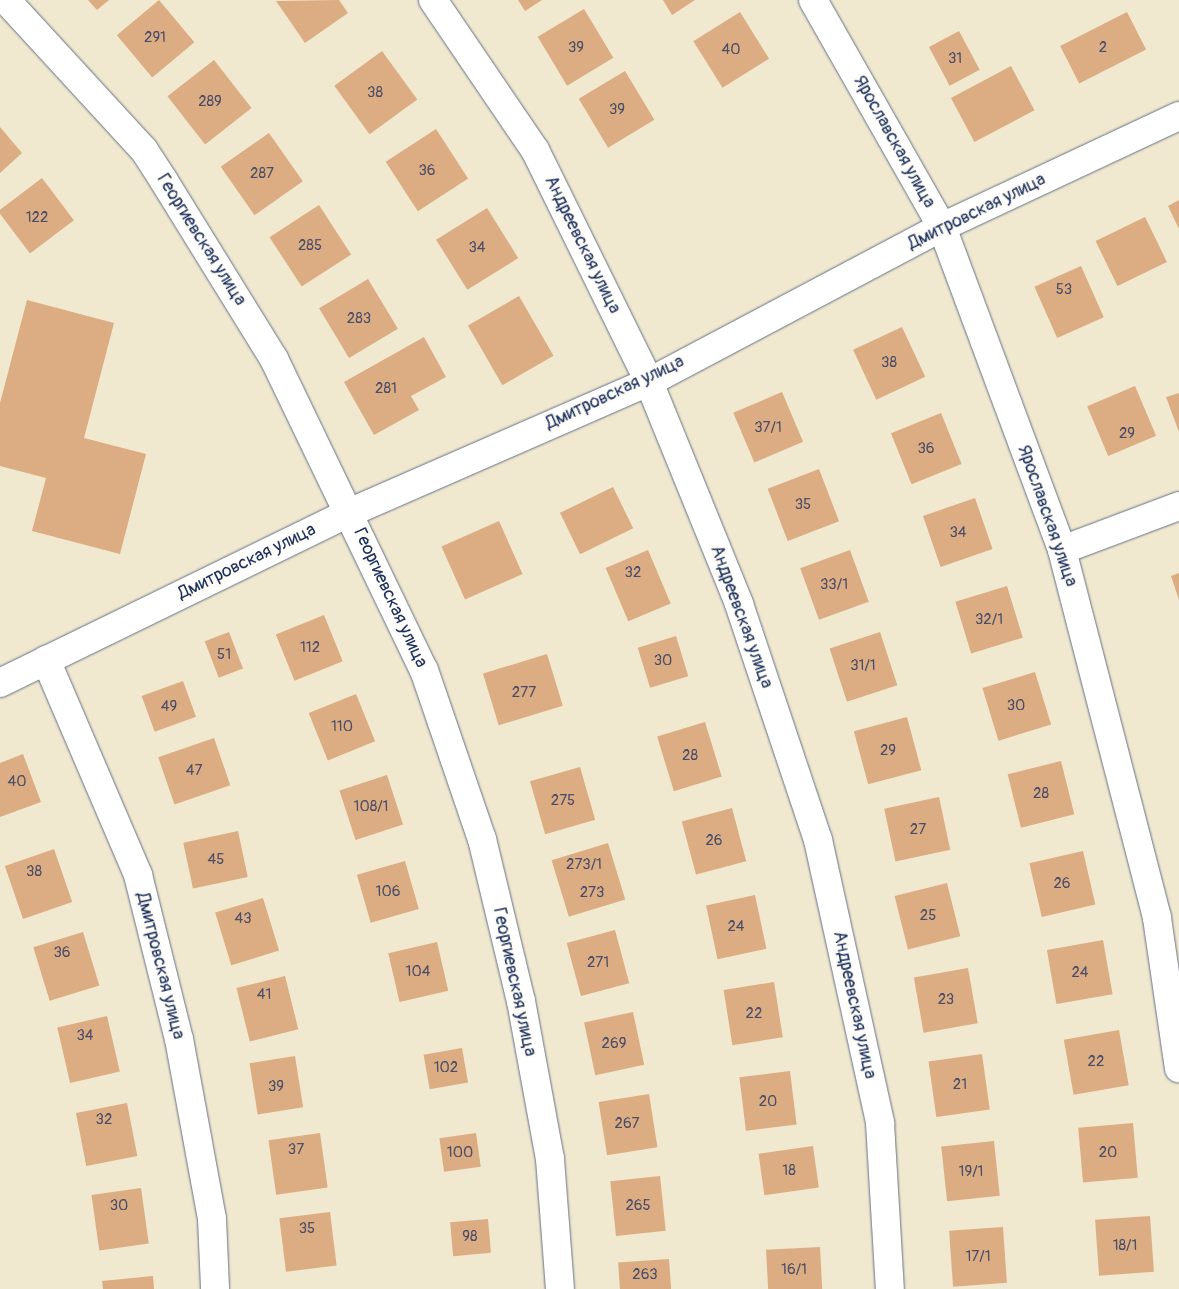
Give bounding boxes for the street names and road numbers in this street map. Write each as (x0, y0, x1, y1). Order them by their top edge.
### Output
street label: Ярославская улица (849, 72, 939, 212)
street label: Дмитровская улица (905, 169, 1049, 255)
street label: Георгиевская улица (152, 170, 250, 310)
street label: Андреевская улица (539, 173, 625, 317)
street label: Дмитровская улица (542, 351, 688, 435)
street label: Ярославская улица (1013, 442, 1081, 590)
street label: Дмитровская улица (175, 519, 319, 605)
street label: Георгиевская улица (348, 525, 432, 671)
street label: Андреевская улица (705, 543, 777, 691)
street label: Дмитровская улица (131, 890, 189, 1042)
street label: Георгиевская улица (488, 906, 540, 1058)
street label: Андреевская улица (828, 929, 880, 1081)

